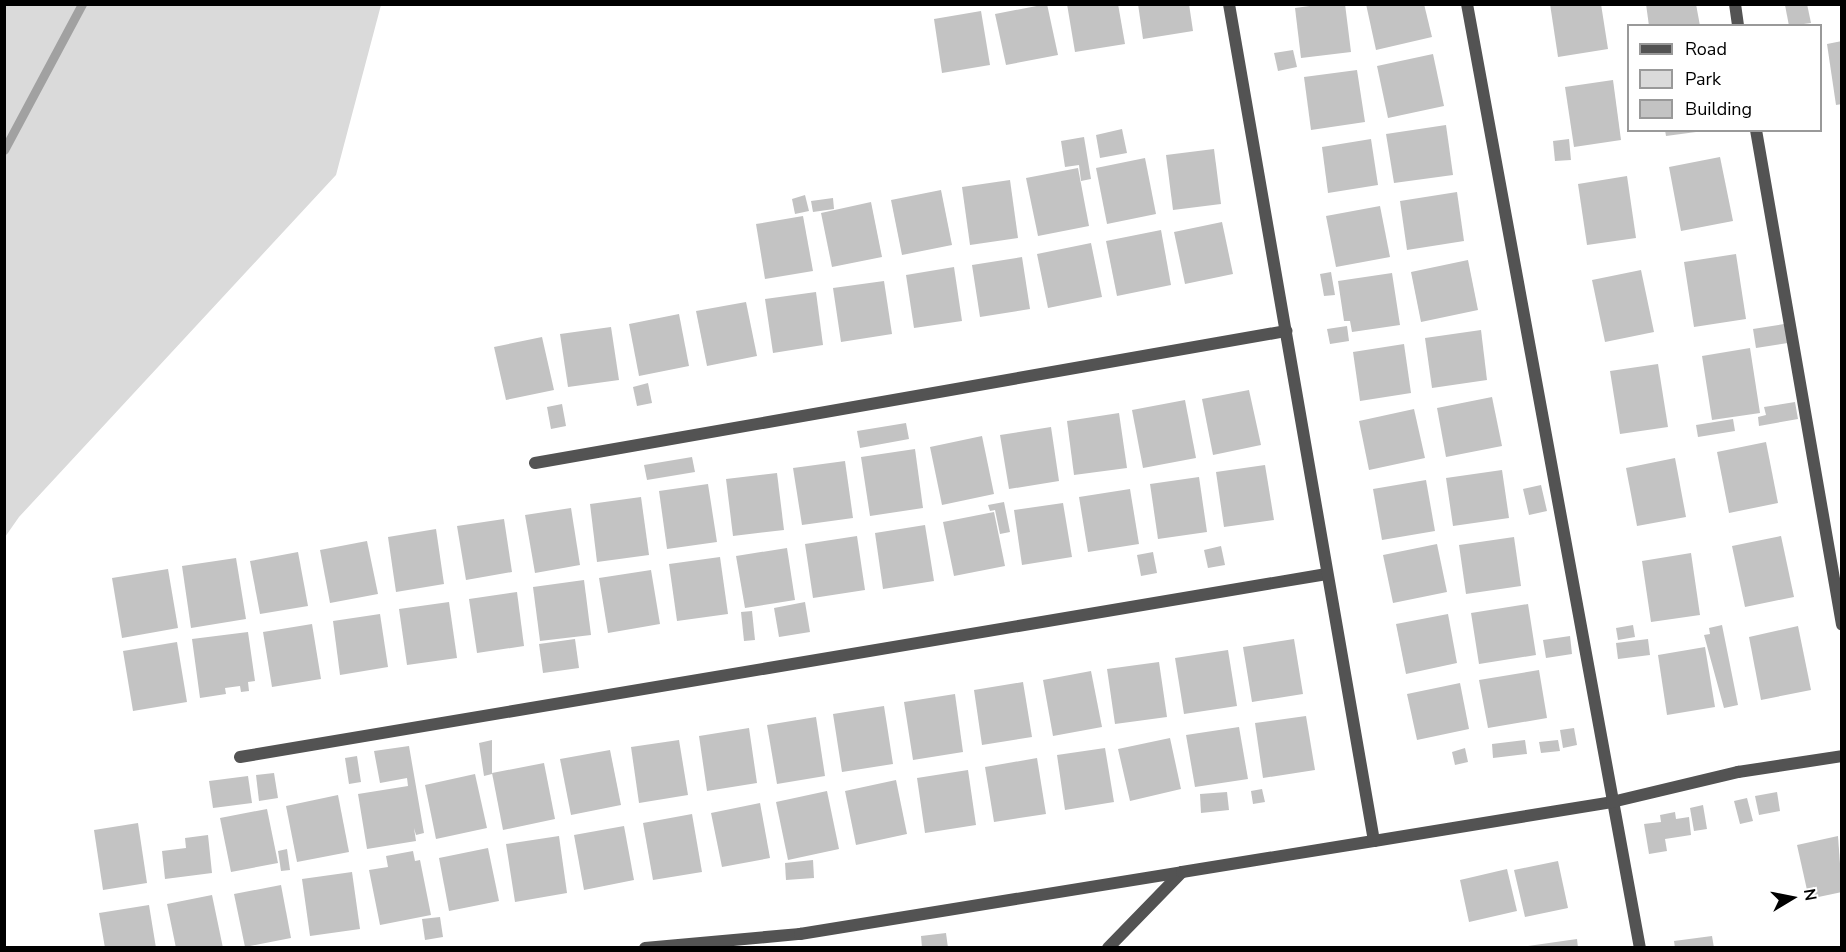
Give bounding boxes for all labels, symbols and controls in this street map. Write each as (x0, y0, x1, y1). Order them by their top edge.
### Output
legend (1627, 24, 1822, 132)
text: Road (1685, 37, 1727, 61)
text: Park (1685, 67, 1721, 91)
text: Building (1685, 97, 1752, 121)
north arrow (1762, 868, 1822, 928)
text: N (1798, 887, 1822, 903)

